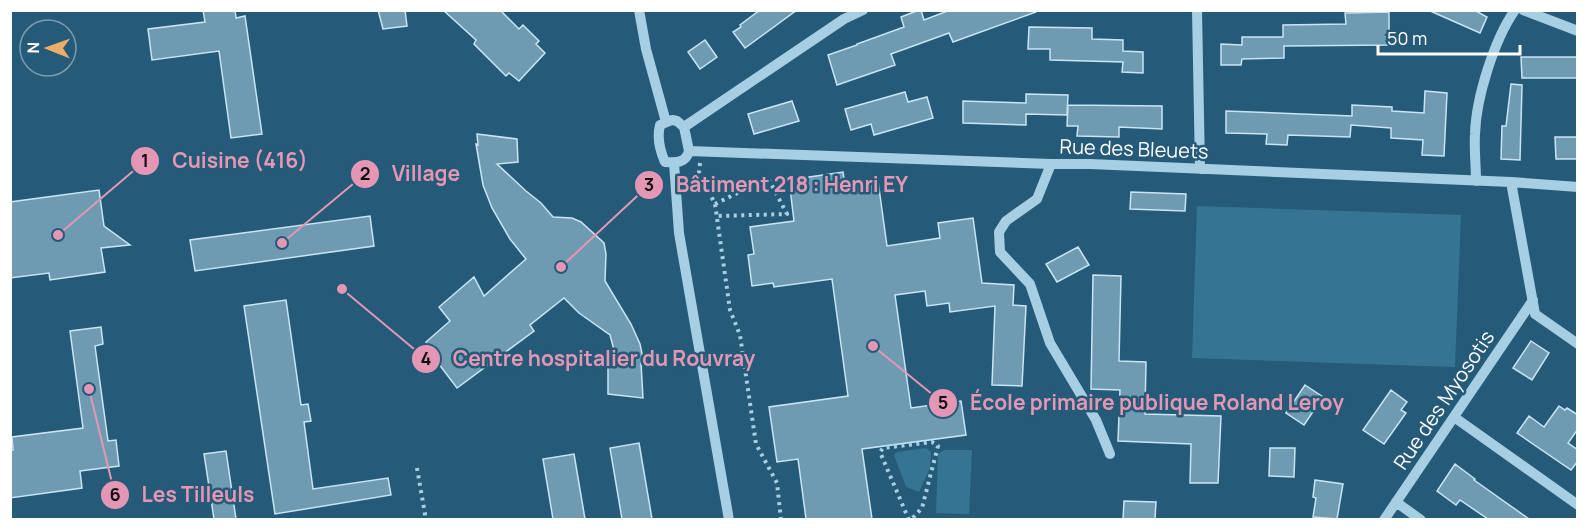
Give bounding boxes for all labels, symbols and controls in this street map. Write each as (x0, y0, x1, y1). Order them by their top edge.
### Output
north arrow (18, 18, 78, 78)
scale bar (1378, 18, 1520, 56)
text: 50 m (1387, 26, 1427, 50)
text: N (22, 42, 44, 54)
street label: Rue des Bleuets (1059, 132, 1209, 165)
callout: Cuisine (416) (130, 141, 320, 180)
text: Cuisine (416) (172, 146, 308, 174)
text: 1 (141, 148, 149, 172)
callout: Village (350, 154, 472, 193)
text: Village (392, 159, 460, 187)
text: 2 (360, 161, 370, 185)
callout: Bâtiment 218 : Henri EY (634, 165, 920, 204)
text: Bâtiment 218 : Henri EY (676, 170, 908, 198)
text: 3 (644, 172, 654, 196)
street label: Rue des Myosotis (1387, 325, 1500, 475)
callout: Centre hospitalier du Rouvray (411, 339, 768, 378)
text: Centre hospitalier du Rouvray (453, 344, 756, 372)
text: 4 (421, 346, 432, 370)
callout: École primaire publique Roland Leroy (928, 384, 1356, 423)
text: École primaire publique Roland Leroy (970, 388, 1344, 416)
text: 5 (938, 390, 948, 414)
callout: Les Tilleuls (100, 475, 267, 514)
text: Les Tilleuls (142, 480, 254, 508)
text: 6 (109, 482, 121, 506)

